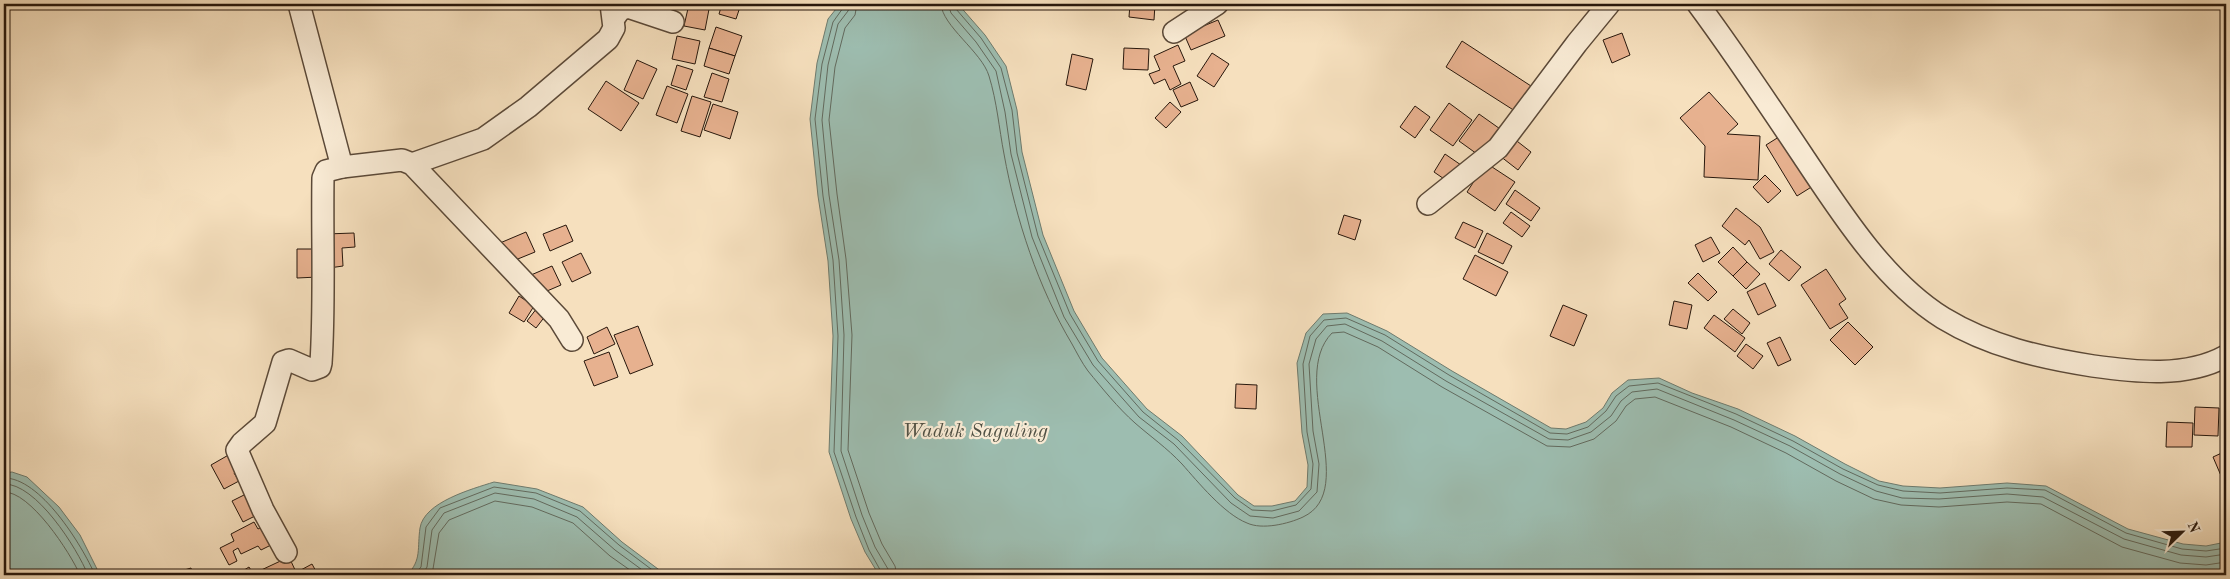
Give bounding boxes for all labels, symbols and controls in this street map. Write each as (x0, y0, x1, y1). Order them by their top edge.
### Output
water label: Waduk Saguling (902, 422, 1048, 442)
north arrow (2158, 506, 2208, 556)
text: N (2185, 520, 2202, 535)

